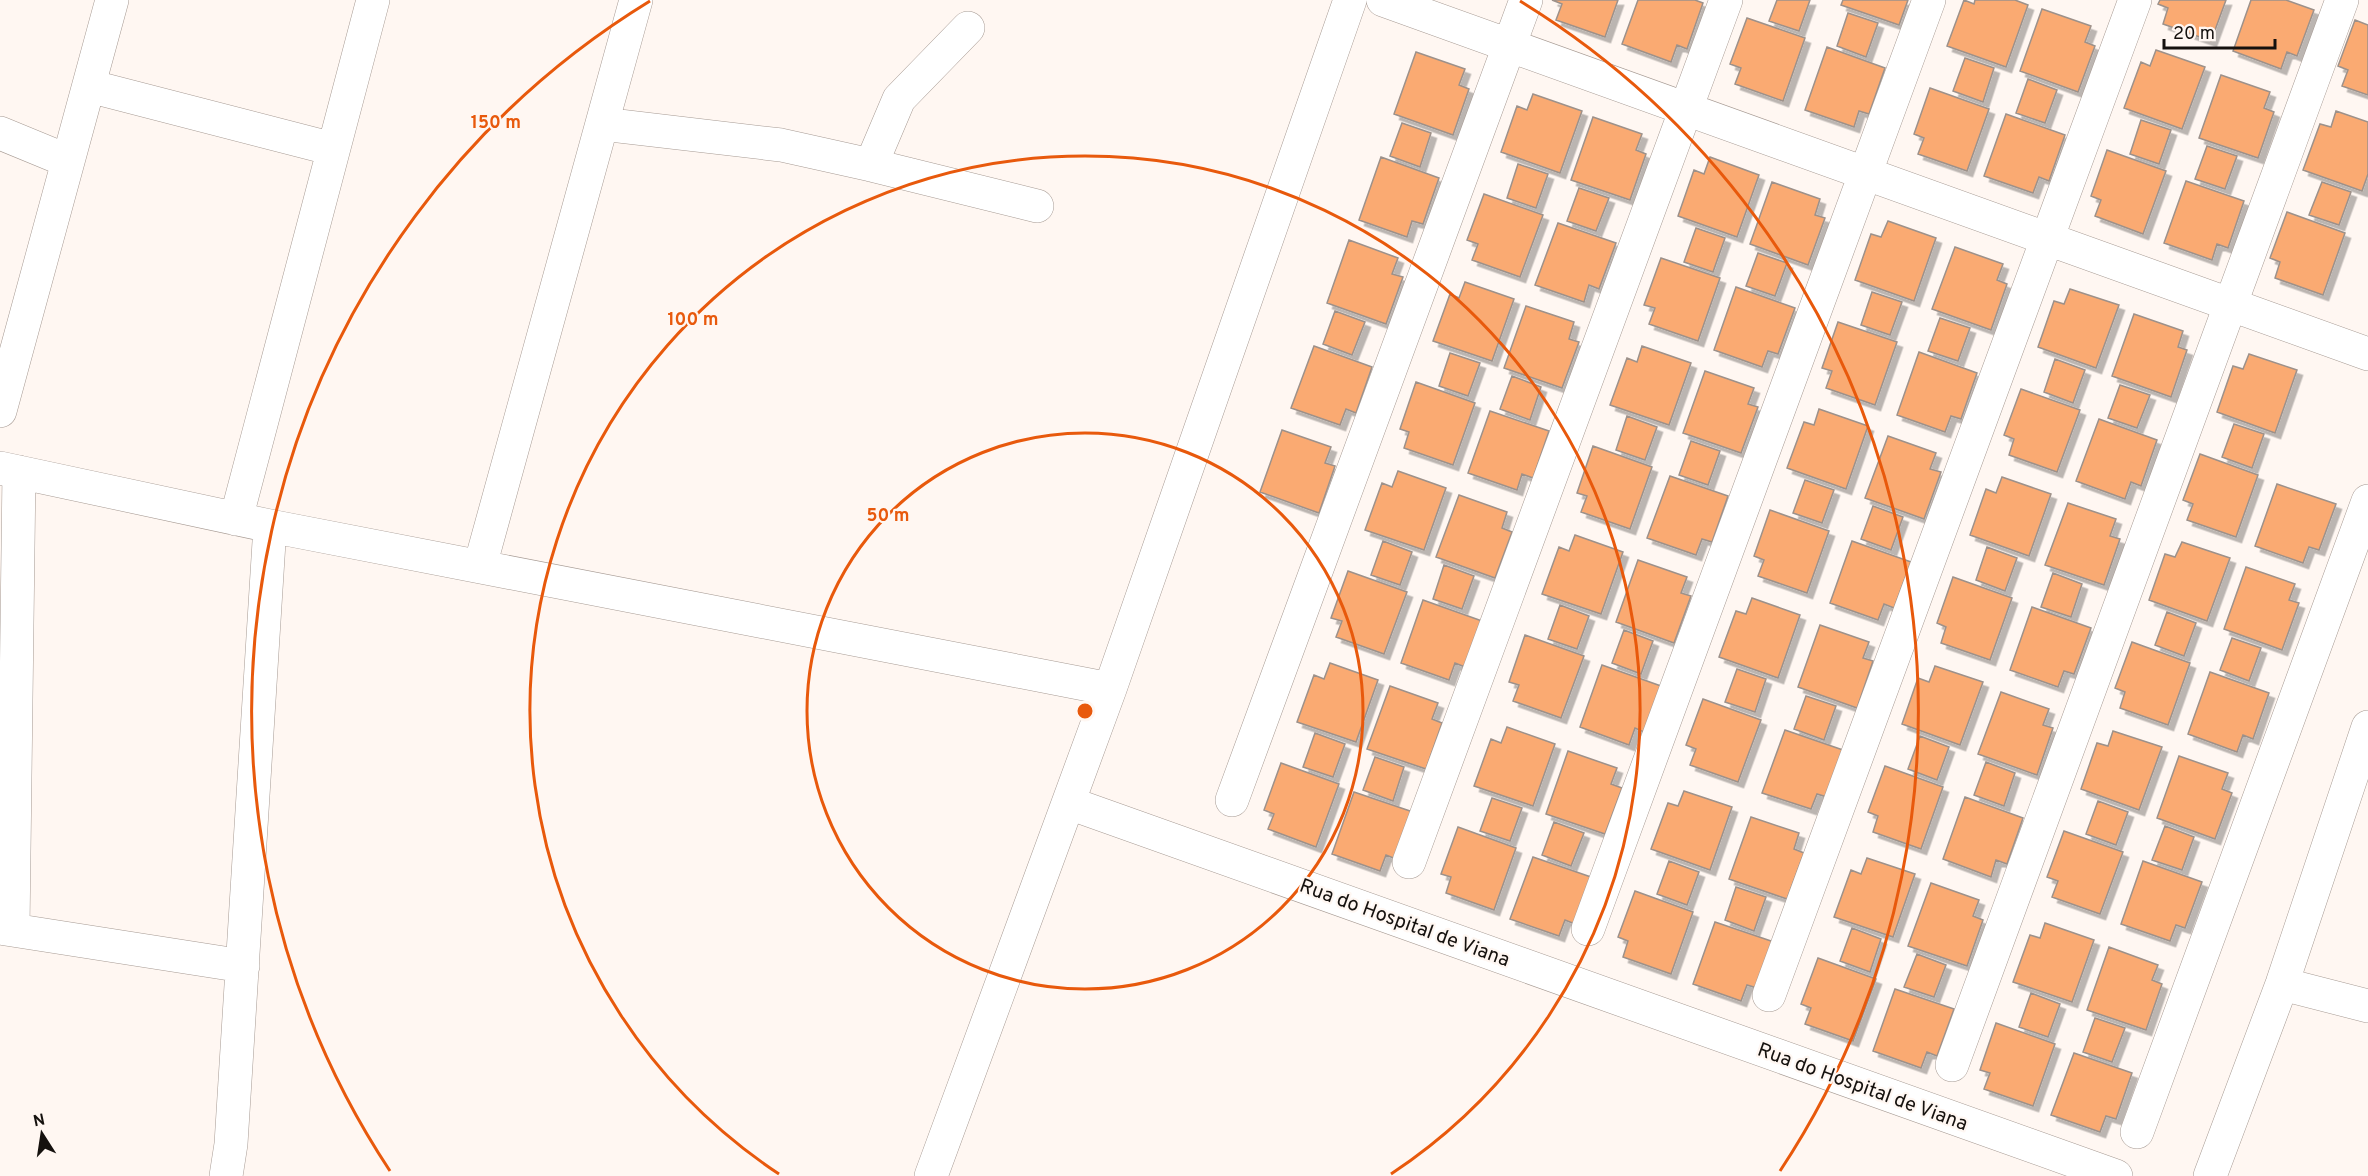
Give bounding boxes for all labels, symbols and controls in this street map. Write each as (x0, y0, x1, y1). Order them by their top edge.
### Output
scale bar (2164, 12, 2275, 50)
text: 20 m (2173, 23, 2215, 46)
text: 150 m (471, 112, 521, 135)
text: 100 m (667, 309, 719, 332)
text: 50 m (866, 505, 910, 528)
centre of rings (1075, 701, 1095, 721)
street label: Rua do Hospital de Viana (1296, 874, 1513, 974)
street label: Rua do Hospital de Viana (1754, 1038, 1971, 1138)
north arrow (12, 1104, 72, 1164)
text: N (32, 1110, 47, 1132)

